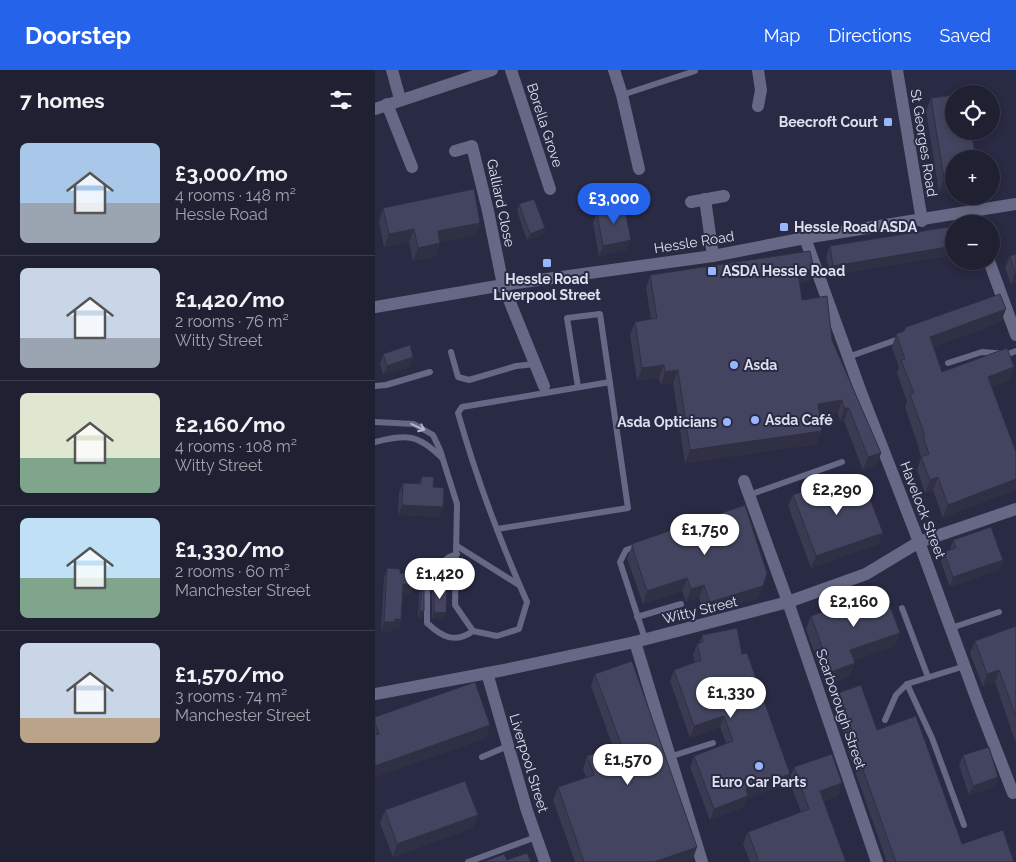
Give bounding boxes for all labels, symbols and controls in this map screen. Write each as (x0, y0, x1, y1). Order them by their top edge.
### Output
text: Doorstep (25, 21, 131, 50)
text: Map (764, 25, 800, 46)
text: Directions (828, 25, 912, 46)
text: Saved (940, 25, 991, 46)
street label: Borella Grove (524, 81, 566, 169)
map controls (945, 85, 1000, 270)
button: locate (945, 85, 1000, 140)
icon: filters (327, 86, 355, 114)
text: 7 homes (20, 88, 105, 113)
street label: St Georges Road (908, 88, 940, 198)
place label: Beecroft Court (779, 114, 879, 130)
marker: Beecroft Court (882, 116, 894, 128)
button: + (945, 150, 1000, 205)
street label: Galliard Close (484, 157, 518, 249)
text: £3,000/mo (175, 161, 288, 186)
icon: home (60, 163, 120, 223)
pin: £3,000 (573, 182, 655, 225)
text: 4 rooms · 148 m² (175, 186, 296, 205)
text: £3,000 (589, 189, 639, 208)
text: Hessle Road (175, 205, 268, 224)
button: − (945, 215, 1000, 270)
place label: Hessle Road ASDA (794, 219, 918, 235)
marker: Hessle Road ASDA (778, 221, 790, 233)
street label: Hessle Road (653, 228, 735, 256)
marker: Hessle Road Liverpool Street (541, 257, 553, 269)
place label: ASDA Hessle Road (722, 263, 845, 279)
marker: ASDA Hessle Road (706, 265, 718, 277)
place label: Hessle Road Liverpool Street (493, 271, 601, 303)
text: £1,420/mo (175, 287, 284, 312)
icon: home (60, 288, 120, 348)
text: 2 rooms · 76 m² (175, 312, 289, 331)
text: Witty Street (175, 331, 263, 350)
place label: Asda (744, 357, 777, 373)
marker: Asda (728, 359, 740, 371)
text: £2,160/mo (175, 412, 285, 437)
place label: Asda Café (765, 412, 833, 428)
icon: home (60, 413, 120, 473)
place label: Asda Opticians (617, 414, 717, 430)
marker: Asda Café (749, 414, 761, 426)
marker: Asda Opticians (721, 416, 733, 428)
one-way arrow (410, 423, 425, 433)
text: 4 rooms · 108 m² (175, 437, 297, 456)
text: Witty Street (175, 456, 263, 475)
street label: Havelock Street (897, 459, 949, 561)
pin: £2,290 (796, 474, 878, 516)
text: £2,290 (812, 480, 862, 499)
pin: £1,750 (664, 514, 746, 556)
text: £1,750 (681, 520, 729, 539)
text: £1,330/mo (175, 537, 284, 562)
icon: home (60, 538, 120, 598)
pin: £1,420 (399, 558, 481, 600)
text: 2 rooms · 60 m² (175, 562, 290, 581)
text: £1,420 (416, 564, 464, 583)
text: Manchester Street (175, 581, 311, 600)
pin: £2,160 (813, 586, 895, 628)
text: £2,160 (830, 592, 878, 611)
street label: Witty Street (661, 593, 739, 627)
street label: Scarborough Street (813, 647, 869, 772)
text: £1,570/mo (175, 662, 284, 687)
icon: home (60, 663, 120, 723)
pin: £1,330 (690, 676, 772, 719)
text: £1,330 (707, 683, 755, 702)
text: 3 rooms · 74 m² (175, 687, 287, 706)
text: Manchester Street (175, 706, 311, 725)
street label: Liverpool Street (506, 712, 552, 815)
pin: £1,570 (587, 744, 669, 786)
text: £1,570 (604, 750, 652, 769)
marker: Euro Car Parts (753, 760, 765, 772)
place label: Euro Car Parts (712, 774, 806, 790)

